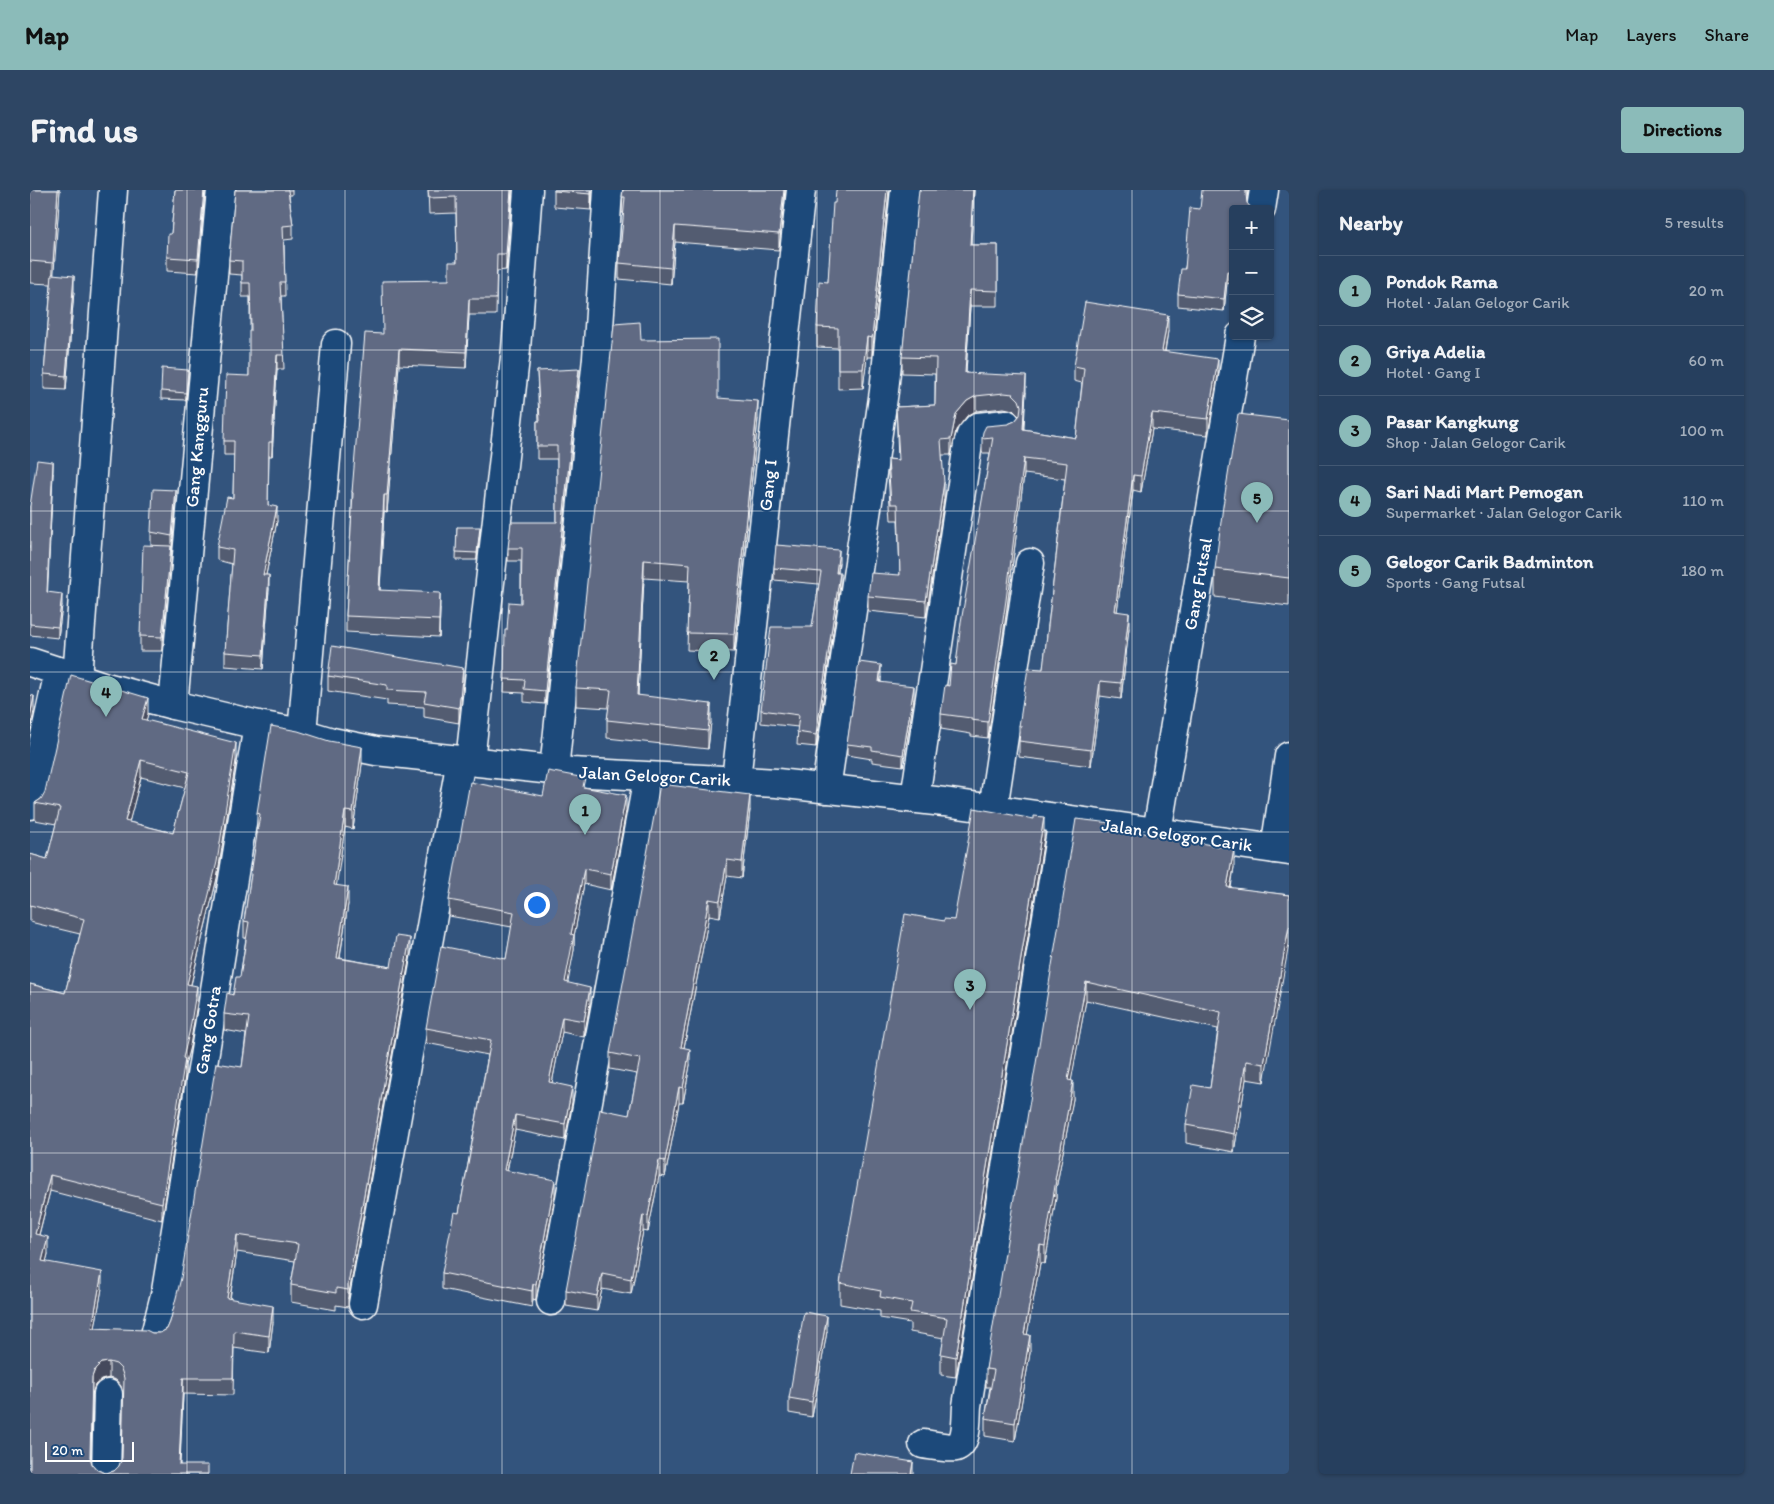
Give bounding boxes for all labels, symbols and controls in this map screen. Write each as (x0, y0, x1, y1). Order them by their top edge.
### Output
text: Map (25, 21, 69, 50)
text: Map (1565, 24, 1598, 46)
text: Layers (1626, 24, 1676, 46)
text: Share (1704, 24, 1749, 46)
button: Directions (1621, 107, 1744, 153)
text: Find us (30, 109, 138, 151)
map controls (1229, 205, 1274, 340)
button: + (1229, 205, 1274, 250)
text: Nearby (1339, 210, 1403, 235)
text: 5 results (1664, 213, 1724, 232)
button: − (1229, 250, 1274, 295)
text: Pondok Rama (1386, 270, 1498, 293)
text: 1 (1351, 281, 1359, 300)
text: 20 m (1689, 281, 1724, 300)
text: Hotel · Jalan Gelogor Carik (1386, 293, 1569, 312)
button: layers (1229, 295, 1274, 340)
text: Griya Adelia (1386, 340, 1485, 363)
text: 2 (1351, 351, 1359, 370)
text: 60 m (1689, 351, 1724, 370)
text: Hotel · Gang I (1386, 363, 1480, 382)
street label: Gang Kangguru (181, 386, 213, 508)
text: Pasar Kangkung (1386, 410, 1518, 433)
text: 3 (1351, 421, 1359, 440)
text: 100 m (1680, 421, 1724, 440)
text: Shop · Jalan Gelogor Carik (1386, 433, 1566, 452)
street label: Gang I (754, 458, 782, 512)
text: Sari Nadi Mart Pemogan (1386, 480, 1583, 503)
pin: 5 (1241, 482, 1273, 523)
text: 4 (1350, 491, 1360, 510)
text: 110 m (1682, 491, 1724, 510)
text: Supermarket · Jalan Gelogor Carik (1386, 503, 1622, 522)
street label: Gang Futsal (1179, 536, 1217, 632)
text: Gelogor Carik Badminton (1386, 550, 1594, 573)
text: 5 (1351, 561, 1359, 580)
text: 180 m (1681, 561, 1724, 580)
text: Sports · Gang Futsal (1386, 573, 1525, 592)
pin: 2 (698, 639, 730, 680)
pin: 4 (90, 676, 122, 717)
street label: Jalan Gelogor Carik (579, 761, 732, 791)
pin: 1 (569, 794, 601, 835)
street label: Jalan Gelogor Carik (1100, 814, 1254, 857)
your location (524, 892, 550, 918)
pin: 3 (954, 969, 986, 1010)
street label: Gang Gotra (190, 983, 226, 1076)
scale bar (45, 1439, 134, 1462)
text: 20 m (52, 1442, 83, 1459)

